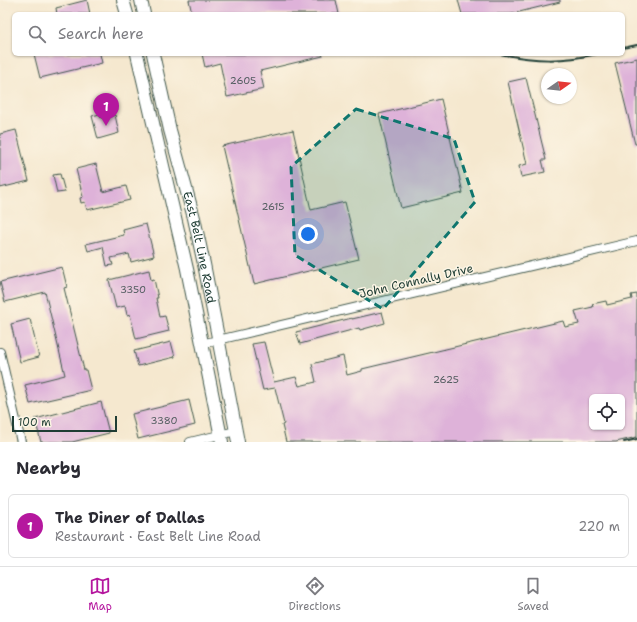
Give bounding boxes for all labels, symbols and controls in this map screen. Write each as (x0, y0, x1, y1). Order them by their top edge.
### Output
search box (12, 12, 625, 56)
icon: search (26, 23, 48, 45)
text: Search here (58, 24, 144, 44)
north arrow (541, 68, 577, 104)
house number: 2605 (230, 74, 256, 87)
pin: 1 (93, 93, 119, 126)
street label: East Belt Line Road (179, 190, 219, 305)
house number: 2615 (262, 200, 284, 213)
your location (298, 224, 318, 244)
street label: John Connally Drive (357, 260, 475, 302)
house number: 3350 (120, 283, 146, 296)
house number: 2625 (433, 373, 459, 386)
map controls (589, 394, 625, 430)
button: locate (589, 394, 625, 430)
scale bar (12, 414, 117, 433)
house number: 3380 (151, 414, 177, 427)
text: 100 m (18, 415, 51, 430)
text: Nearby (16, 457, 81, 479)
text: The Diner of Dallas (55, 508, 205, 528)
text: 1 (27, 518, 33, 535)
text: 220 m (578, 518, 620, 535)
text: Restaurant · East Belt Line Road (55, 528, 261, 545)
tab: Map (88, 575, 112, 614)
tab: Directions (288, 575, 341, 614)
tab: Saved (517, 575, 549, 614)

